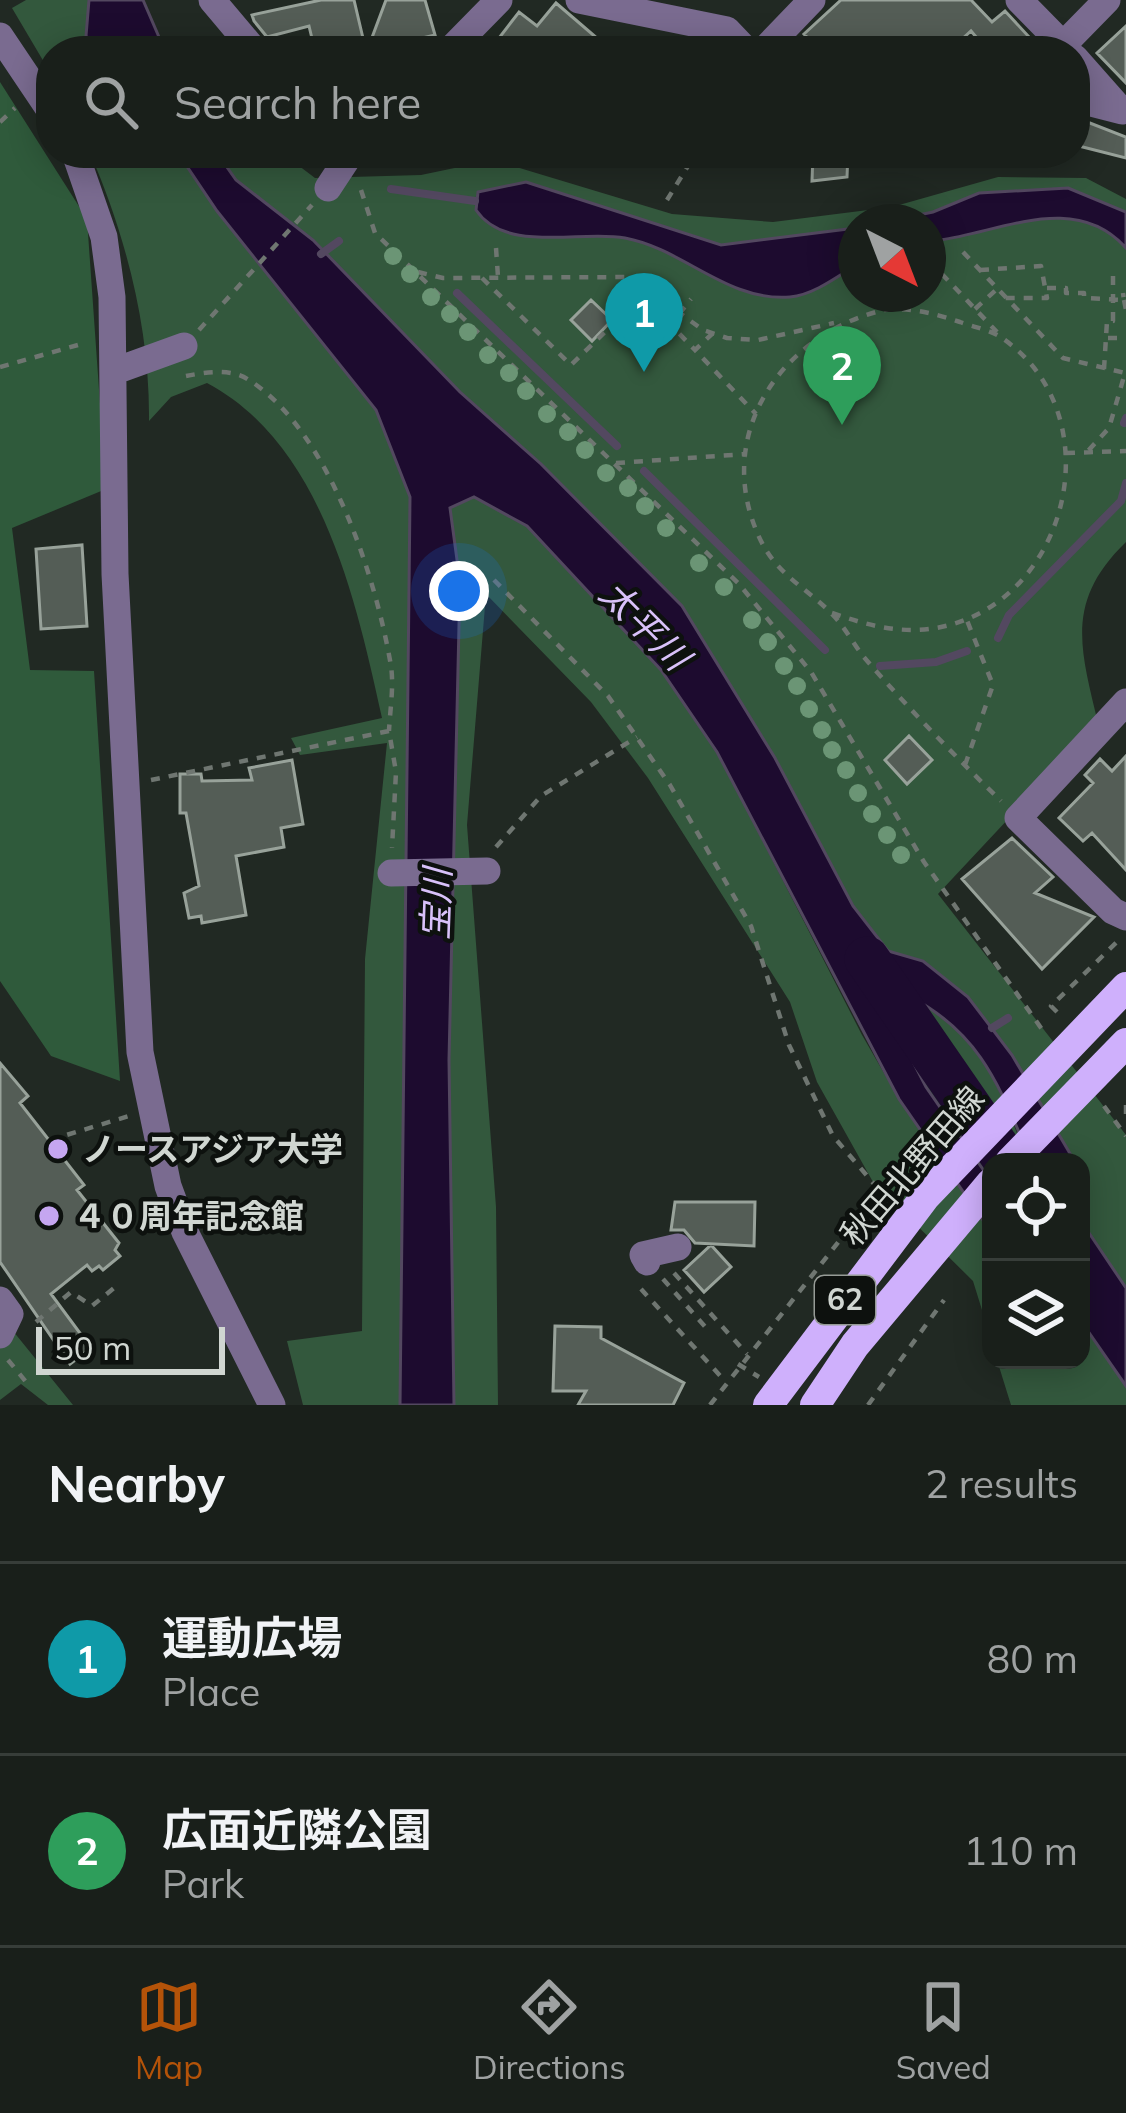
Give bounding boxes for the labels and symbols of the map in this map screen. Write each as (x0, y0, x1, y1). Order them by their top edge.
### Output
north arrow (838, 204, 946, 312)
pin: 1 (605, 273, 683, 372)
pin: 2 (803, 326, 881, 425)
your location (429, 561, 489, 621)
water label: 太平川 (591, 571, 702, 682)
water label: 宝川 (412, 863, 459, 941)
street label: 秋田北野田線 (831, 1078, 992, 1254)
place label: ノースアジア大学 (82, 1128, 343, 1169)
marker: ノースアジア大学 (45, 1136, 71, 1162)
place label: ４０周年記念館 (73, 1195, 304, 1236)
marker: ４０周年記念館 (36, 1203, 62, 1229)
road number: 62 (815, 1276, 875, 1324)
scale bar (36, 1321, 225, 1374)

